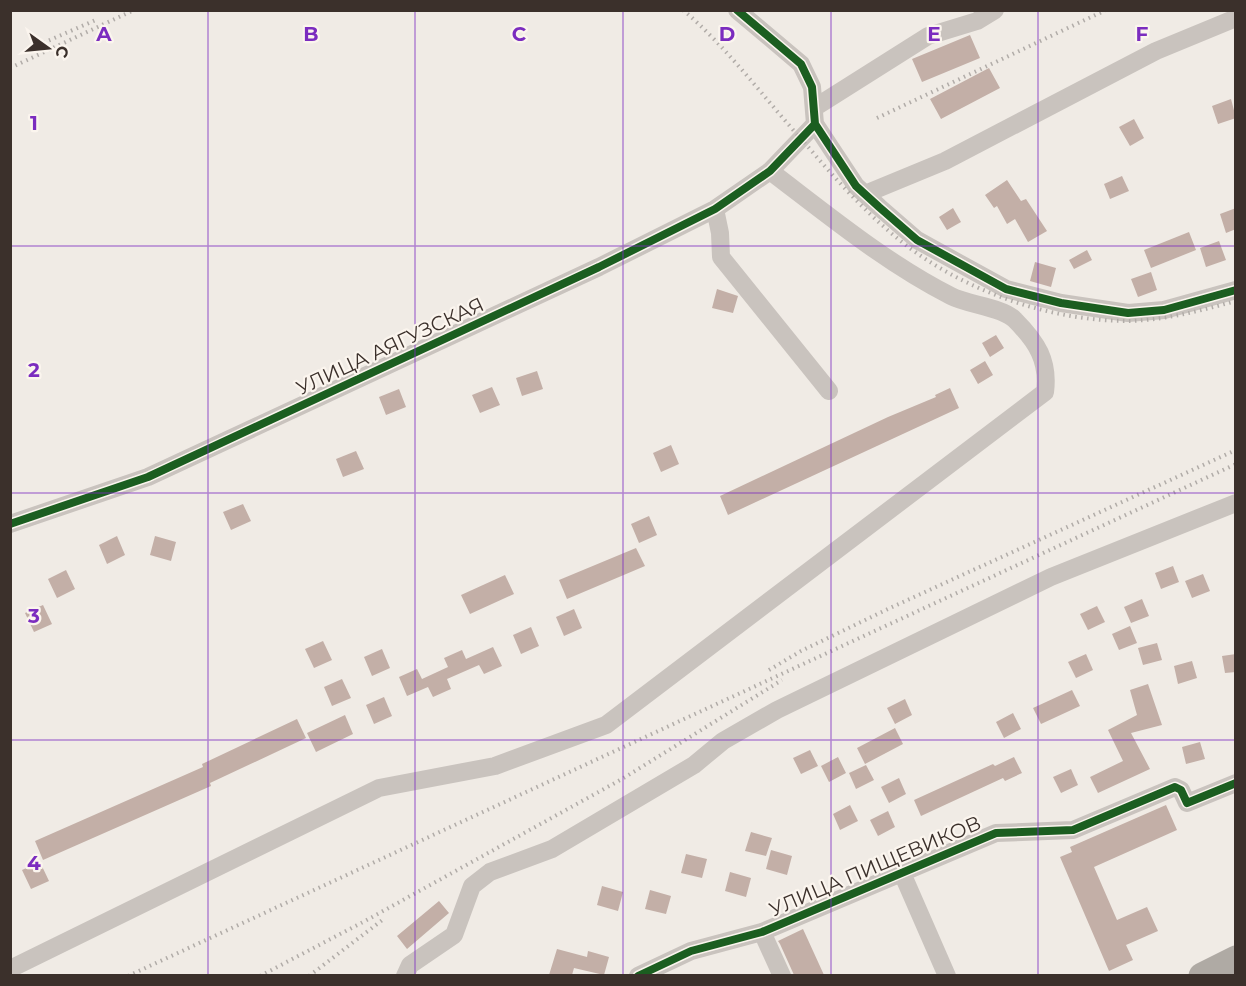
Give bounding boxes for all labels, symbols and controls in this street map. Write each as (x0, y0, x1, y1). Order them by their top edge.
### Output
north arrow (18, 18, 78, 78)
text: A (95, 22, 112, 46)
text: B (303, 22, 319, 46)
text: C (512, 22, 527, 46)
text: D (719, 22, 735, 46)
text: E (927, 22, 941, 46)
text: F (1136, 22, 1149, 46)
text: С (51, 44, 73, 60)
text: 1 (30, 111, 38, 135)
street label: УЛИЦА АЯГУЗСКАЯ (292, 292, 488, 400)
text: 2 (28, 358, 40, 382)
text: 3 (27, 604, 40, 628)
street label: УЛИЦА ПИЩЕВИКОВ (766, 811, 984, 921)
text: 4 (27, 851, 41, 875)

